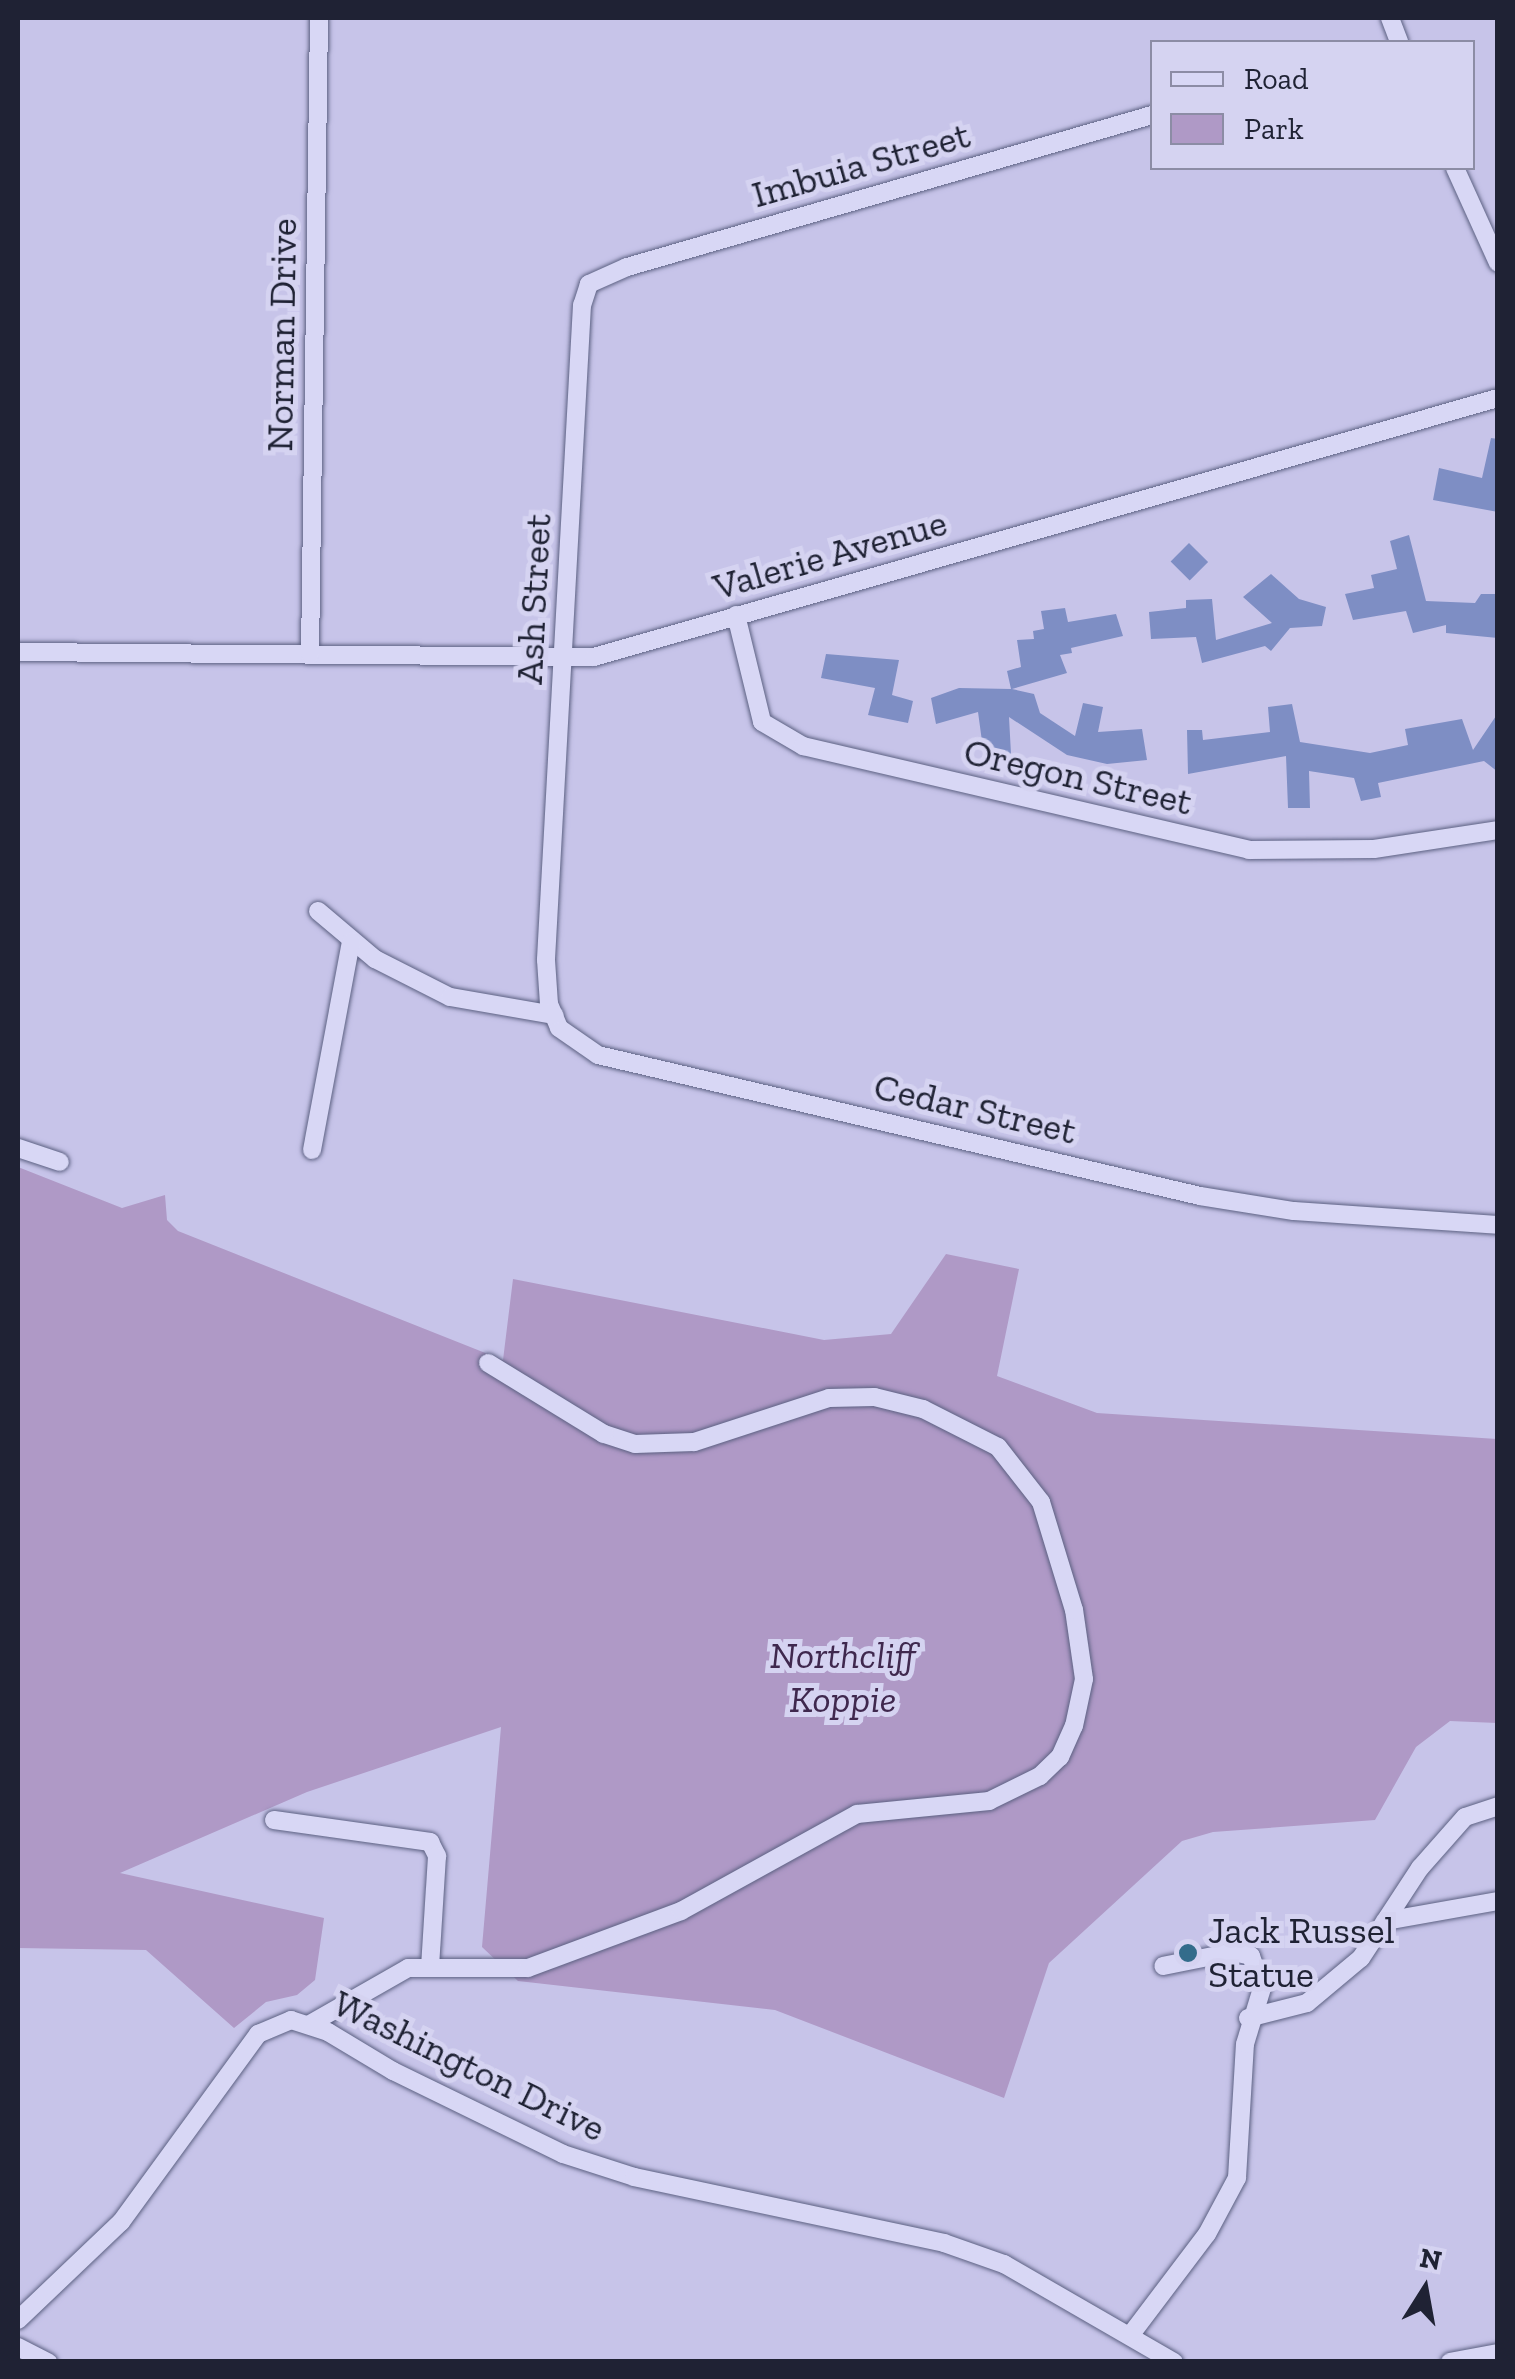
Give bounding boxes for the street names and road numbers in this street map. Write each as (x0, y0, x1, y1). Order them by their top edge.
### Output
street label: Imbuia Street (747, 112, 975, 218)
street label: Norman Drive (257, 218, 307, 452)
street label: Valerie Avenue (707, 500, 953, 610)
street label: Ash Street (507, 512, 561, 686)
street label: Oregon Street (960, 729, 1196, 825)
street label: Cedar Street (869, 1064, 1081, 1154)
street label: Washington Drive (326, 1980, 612, 2152)

